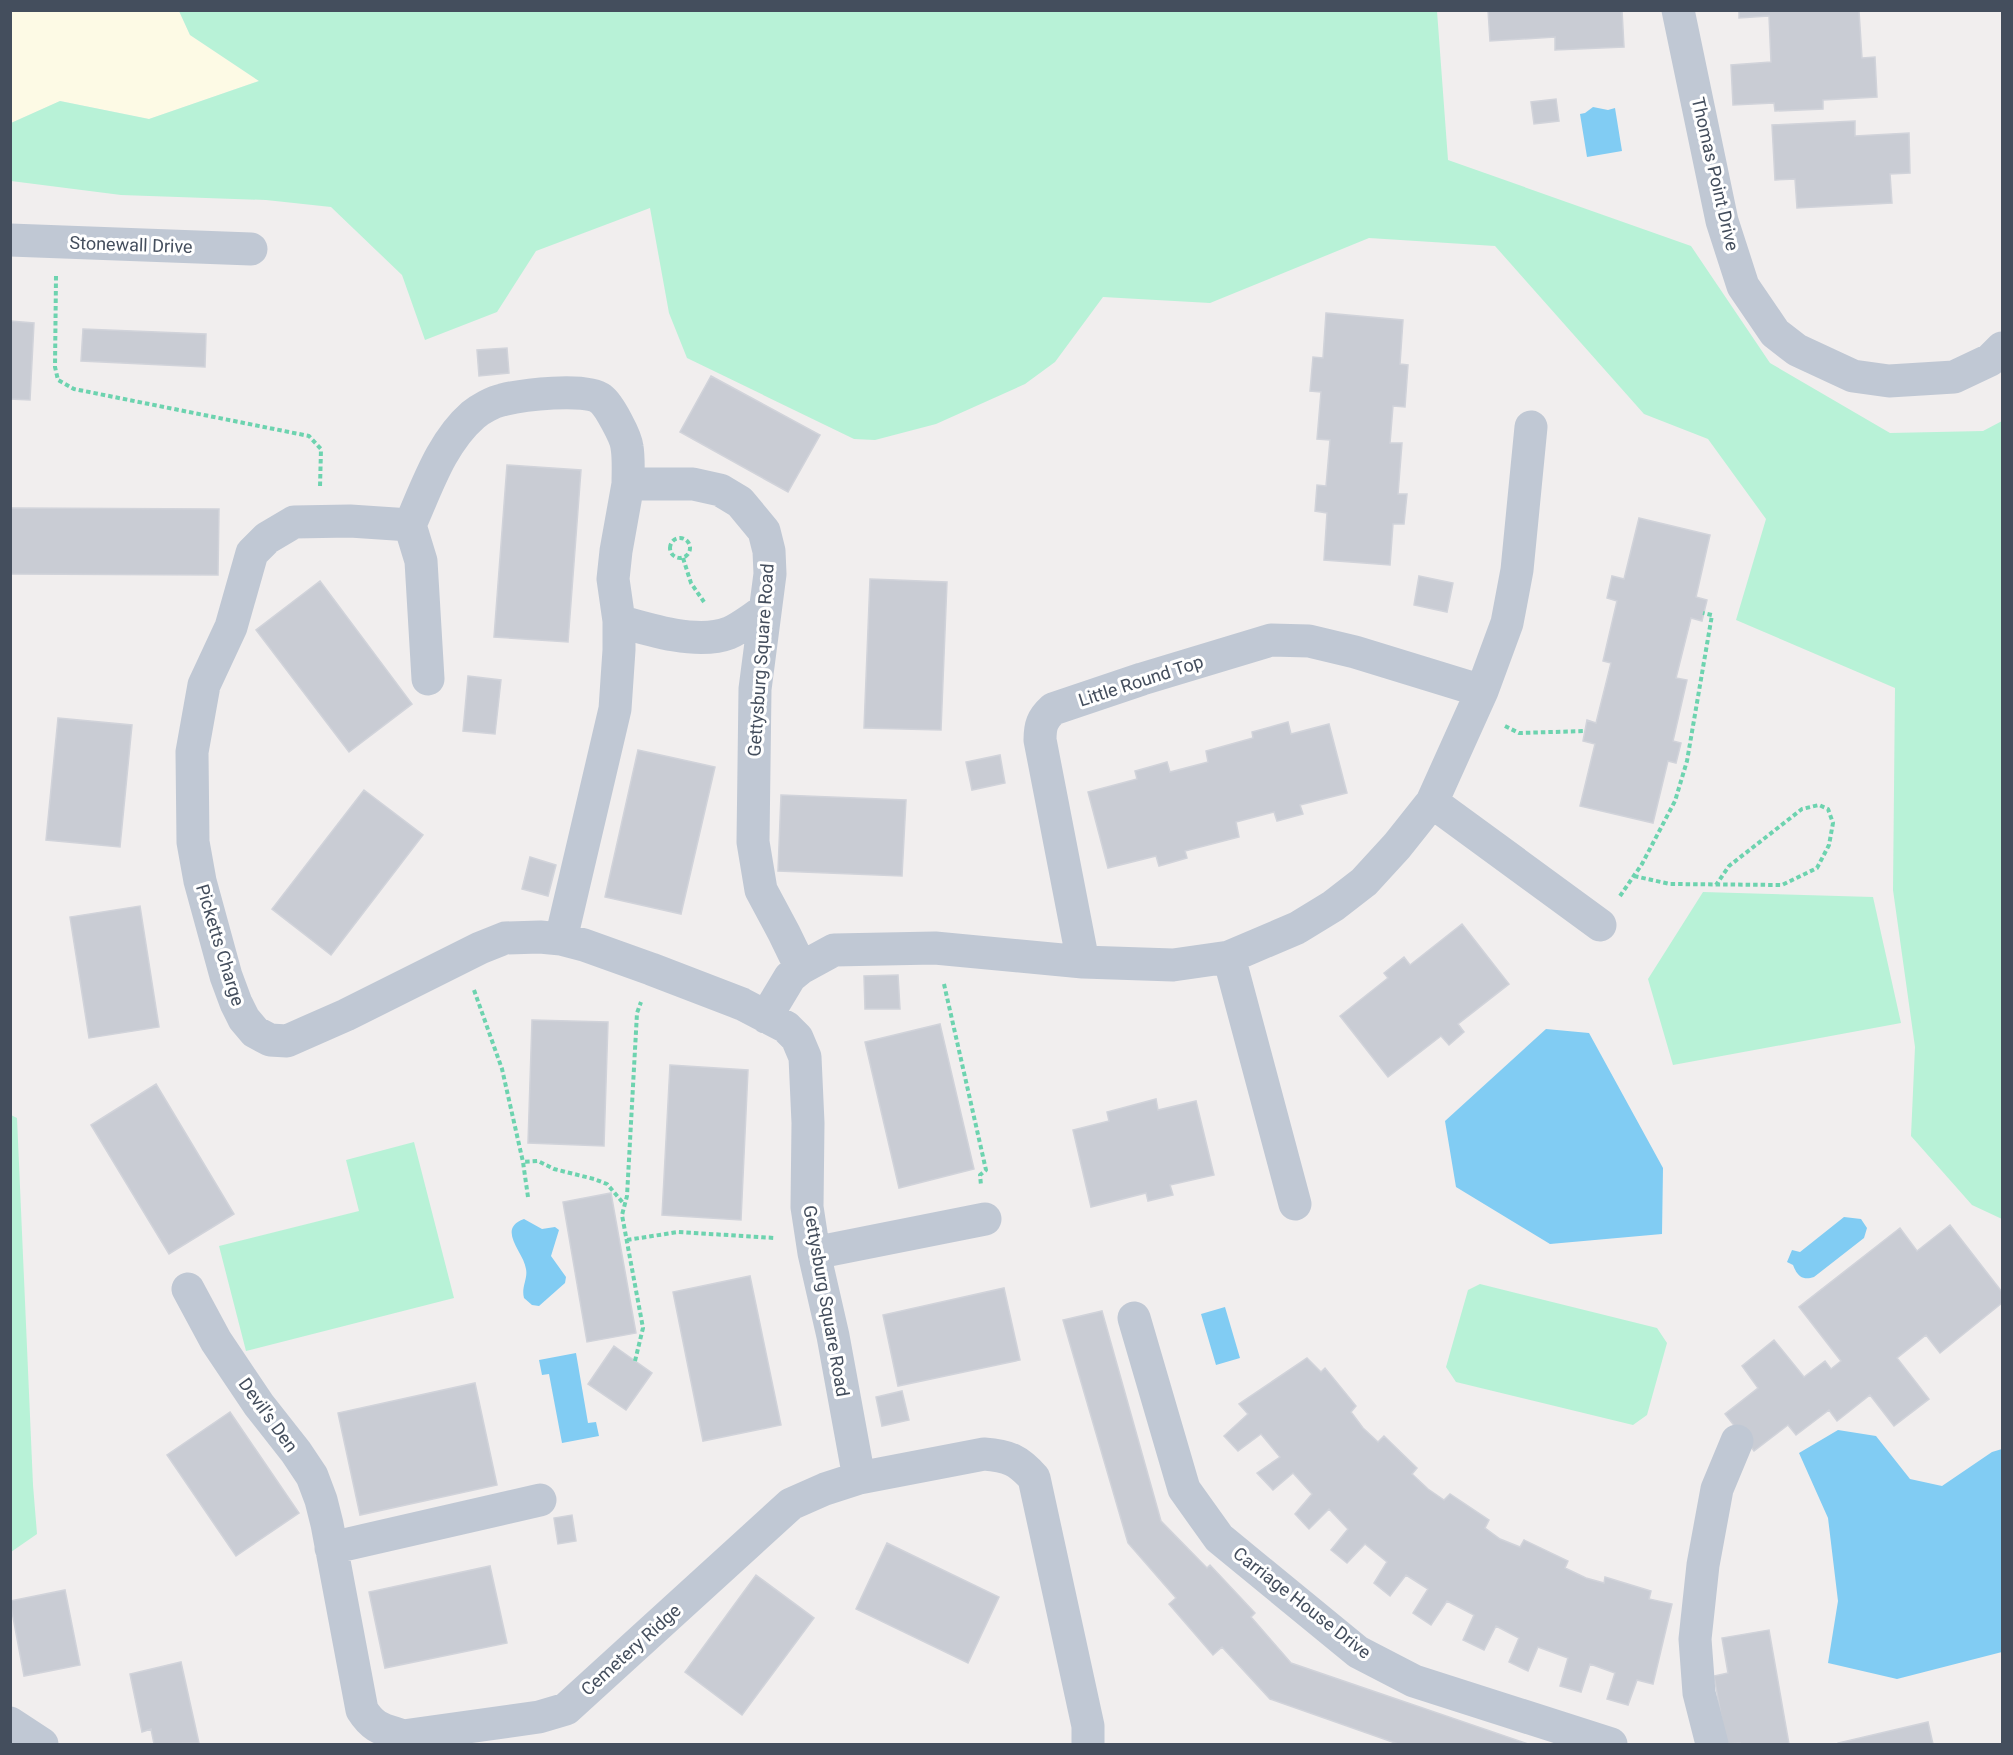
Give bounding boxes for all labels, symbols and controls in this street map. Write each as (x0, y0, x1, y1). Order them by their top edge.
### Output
street label: Thomas Point Drive (1688, 95, 1743, 253)
street label: Stonewall Drive (69, 232, 193, 257)
street label: Gettysburg Square Road (743, 563, 778, 757)
street label: Little Round Top (1076, 650, 1206, 711)
street label: Picketts Charge (192, 881, 249, 1008)
street label: Gettysburg Square Road (799, 1204, 854, 1398)
street label: Devil’s Den (235, 1374, 302, 1456)
street label: Carriage House Drive (1229, 1542, 1375, 1663)
street label: Cemetery Ridge (577, 1599, 685, 1700)

